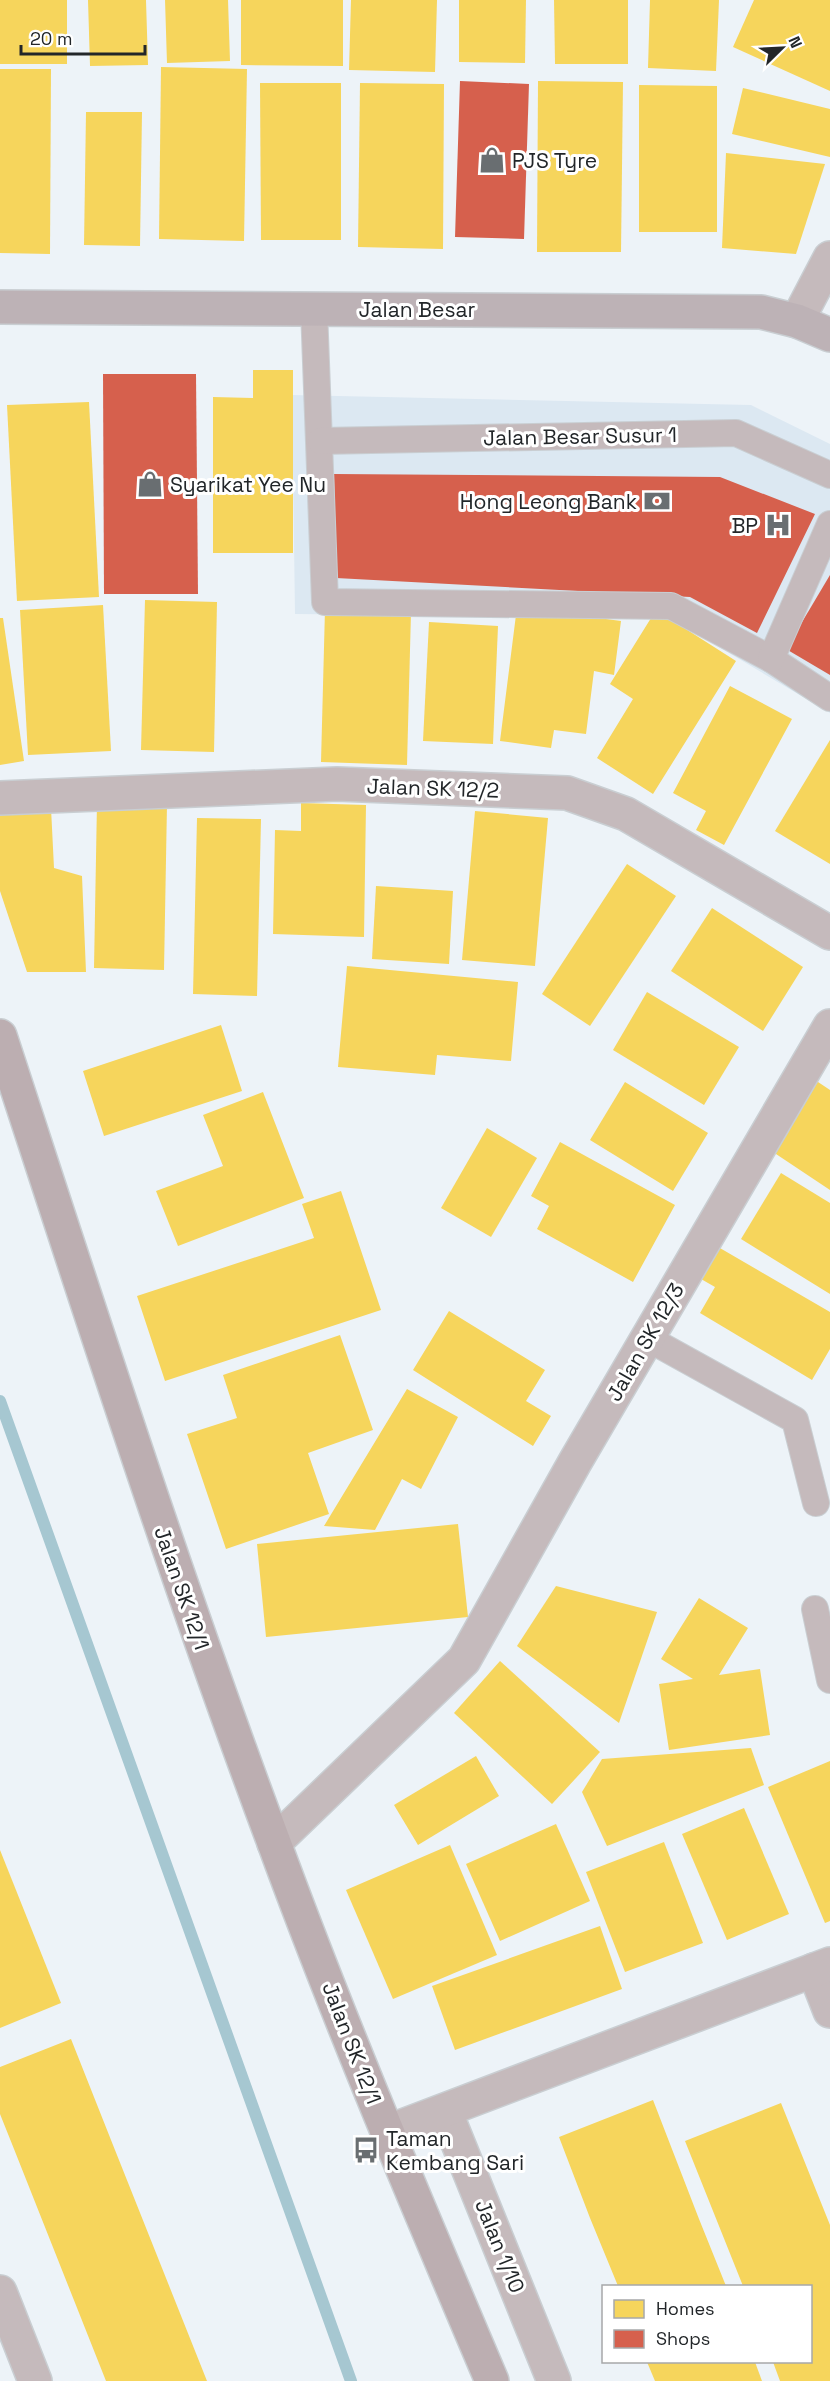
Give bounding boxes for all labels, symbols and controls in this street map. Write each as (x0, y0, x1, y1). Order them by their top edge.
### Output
scale bar (21, 18, 146, 56)
north arrow (752, 18, 812, 78)
text: 20 m (30, 27, 73, 50)
text: N (783, 33, 807, 51)
shop icon: PJS Tyre (477, 145, 507, 175)
place label: PJS Tyre (512, 147, 597, 174)
street label: Jalan Besar (359, 296, 475, 323)
street label: Jalan Besar Susur 1 (483, 421, 677, 451)
shop icon: Syarikat Yee Nu (135, 469, 165, 499)
place label: Syarikat Yee Nu (170, 471, 326, 498)
bank icon: Hong Leong Bank (642, 486, 672, 516)
place label: Hong Leong Bank (460, 488, 637, 515)
hospital icon: BP (763, 510, 793, 540)
place label: BP (731, 512, 758, 539)
street label: Jalan SK 12/2 (366, 772, 500, 804)
street label: Jalan SK 12/3 (600, 1278, 690, 1406)
street label: Jalan SK 12/1 (148, 1523, 216, 1653)
street label: Jalan SK 12/1 (316, 1978, 388, 2108)
place label: Taman Kembang Sari (386, 2125, 524, 2176)
bus stop icon: Taman Kembang Sari (351, 2135, 381, 2165)
street label: Jalan 1/10 (469, 2195, 531, 2297)
legend (602, 2285, 812, 2363)
text: Homes (656, 2297, 715, 2320)
text: Shops (656, 2327, 710, 2350)

